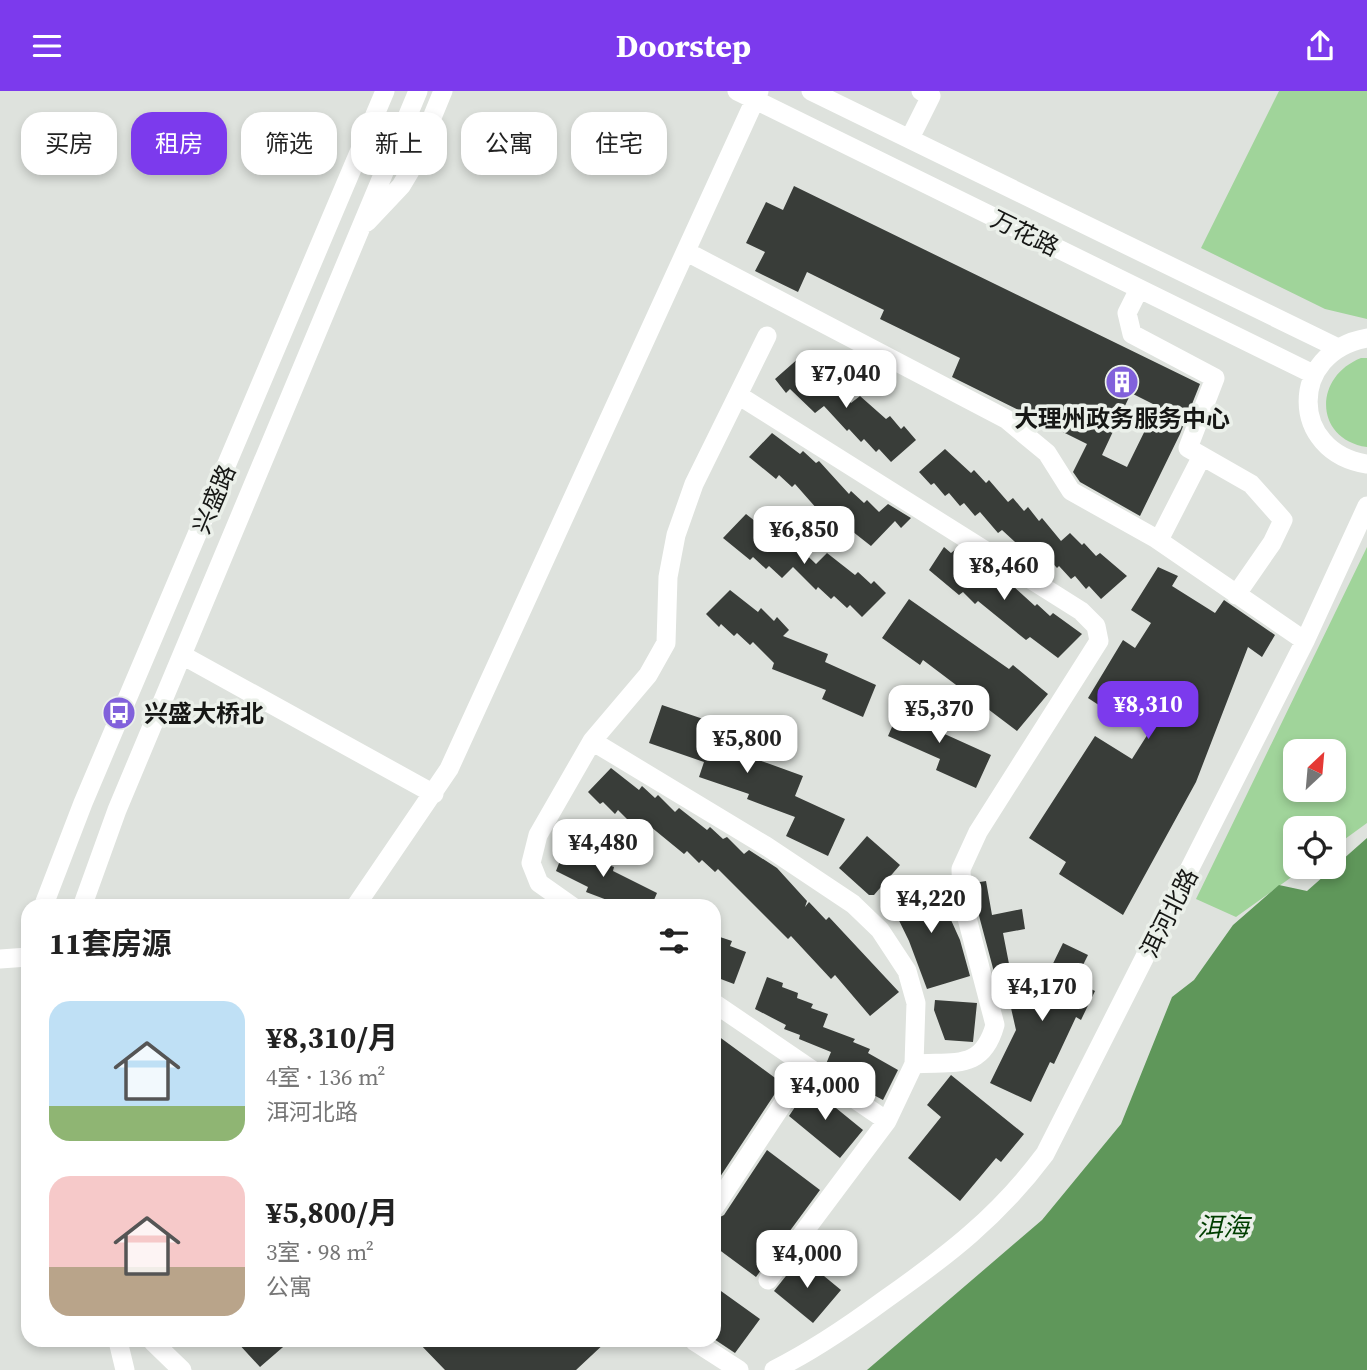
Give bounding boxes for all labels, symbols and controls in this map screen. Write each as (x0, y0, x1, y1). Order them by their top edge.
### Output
text: Doorstep (616, 24, 751, 68)
icon: menu (28, 27, 66, 65)
icon: share (1301, 27, 1339, 65)
chip: 买房 (21, 112, 117, 175)
chip: 租房 (131, 112, 227, 175)
chip: 筛选 (241, 112, 337, 175)
chip: 新上 (351, 112, 447, 175)
chip: 公寓 (461, 112, 557, 175)
chip: 住宅 (571, 112, 667, 175)
street label: 万花路 (985, 202, 1065, 264)
pin: ¥7,040 (789, 351, 903, 410)
text: ¥7,040 (811, 357, 881, 389)
building icon: 大理州政务服务中心 (1103, 363, 1141, 401)
place label: 大理州政务服务中心 (1014, 402, 1230, 435)
street label: 兴盛路 (185, 459, 243, 539)
pin: ¥6,850 (747, 507, 861, 566)
text: ¥6,850 (769, 513, 839, 545)
pin: ¥8,460 (947, 543, 1061, 602)
text: ¥8,460 (969, 549, 1039, 581)
pin: ¥8,310 (1091, 681, 1205, 741)
pin: ¥5,370 (882, 685, 996, 745)
text: ¥8,310 (1113, 688, 1183, 720)
text: ¥5,370 (904, 692, 974, 724)
bus stop icon: 兴盛大桥北 (100, 694, 138, 732)
place label: 兴盛大桥北 (144, 697, 264, 730)
pin: ¥5,800 (690, 715, 804, 775)
text: ¥5,800 (712, 722, 782, 754)
north arrow (1283, 739, 1346, 801)
map controls (1283, 739, 1346, 879)
button: locate (1283, 816, 1346, 879)
pin: ¥4,480 (546, 819, 660, 879)
text: ¥4,480 (568, 826, 638, 858)
street label: 洱河北路 (1133, 863, 1205, 963)
pin: ¥4,220 (874, 875, 988, 935)
text: ¥4,220 (896, 882, 966, 914)
icon: filters (655, 922, 693, 960)
text: 11套房源 (49, 923, 172, 964)
pin: ¥4,170 (985, 963, 1099, 1023)
text: ¥4,170 (1007, 970, 1077, 1002)
text: ¥8,310/月 (266, 1017, 398, 1058)
icon: home (105, 1029, 189, 1113)
text: 4室 · 136 m² (266, 1061, 386, 1093)
pin: ¥4,000 (768, 1063, 882, 1122)
text: ¥4,000 (790, 1069, 860, 1101)
text: 洱河北路 (266, 1096, 358, 1128)
text: ¥5,800/月 (266, 1192, 398, 1233)
icon: home (105, 1204, 189, 1288)
water label: 洱海 (1197, 1209, 1253, 1245)
pin: ¥4,000 (750, 1231, 864, 1290)
text: 3室 · 98 m² (266, 1236, 374, 1268)
text: ¥4,000 (772, 1237, 842, 1269)
text: 公寓 (266, 1271, 312, 1303)

